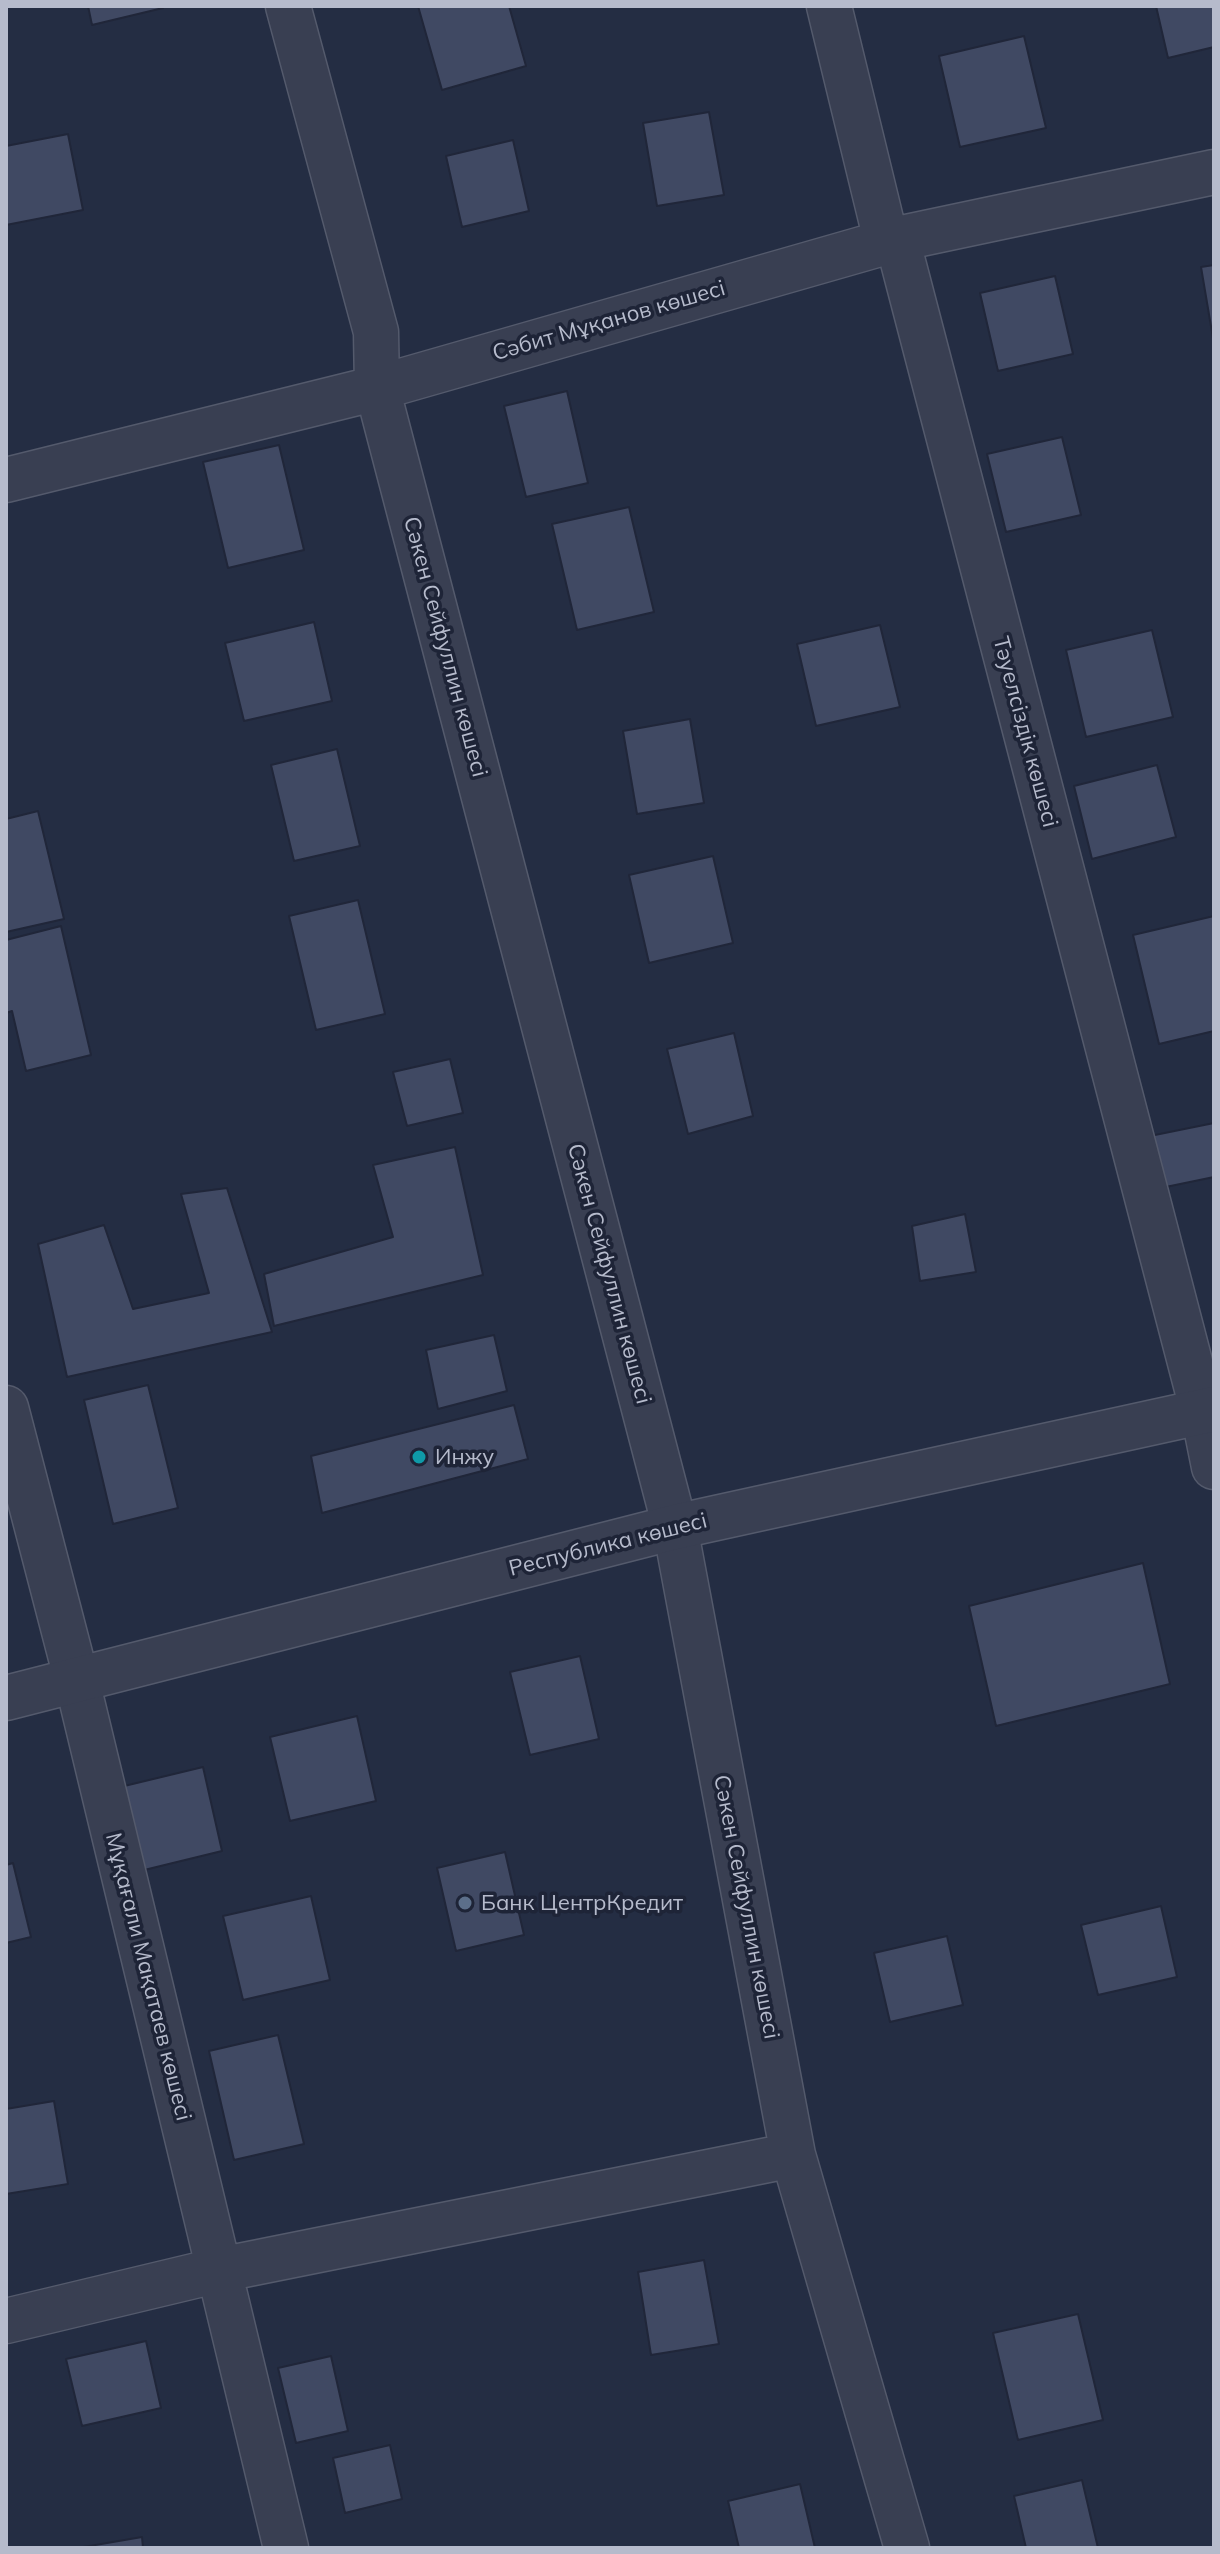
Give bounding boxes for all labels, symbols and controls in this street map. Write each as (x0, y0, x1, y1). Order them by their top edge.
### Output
street label: Сәбит Мұқанов көшесі (490, 275, 728, 367)
street label: Сәкен Сейфуллин көшесі (398, 514, 492, 780)
street label: Тәуелсіздік көшесі (987, 634, 1063, 830)
street label: Сәкен Сейфуллин көшесі (562, 1141, 656, 1407)
place label: Инжу (435, 1444, 494, 1470)
marker: Инжу (410, 1448, 428, 1466)
street label: Республика көшесі (506, 1508, 710, 1582)
street label: Сәкен Сейфуллин көшесі (707, 1773, 785, 2041)
street label: Мұқағали Мақатаев көшесі (99, 1830, 197, 2124)
place label: Банк ЦентрКредит (481, 1890, 683, 1916)
marker: Банк ЦентрКредит (456, 1894, 474, 1912)

